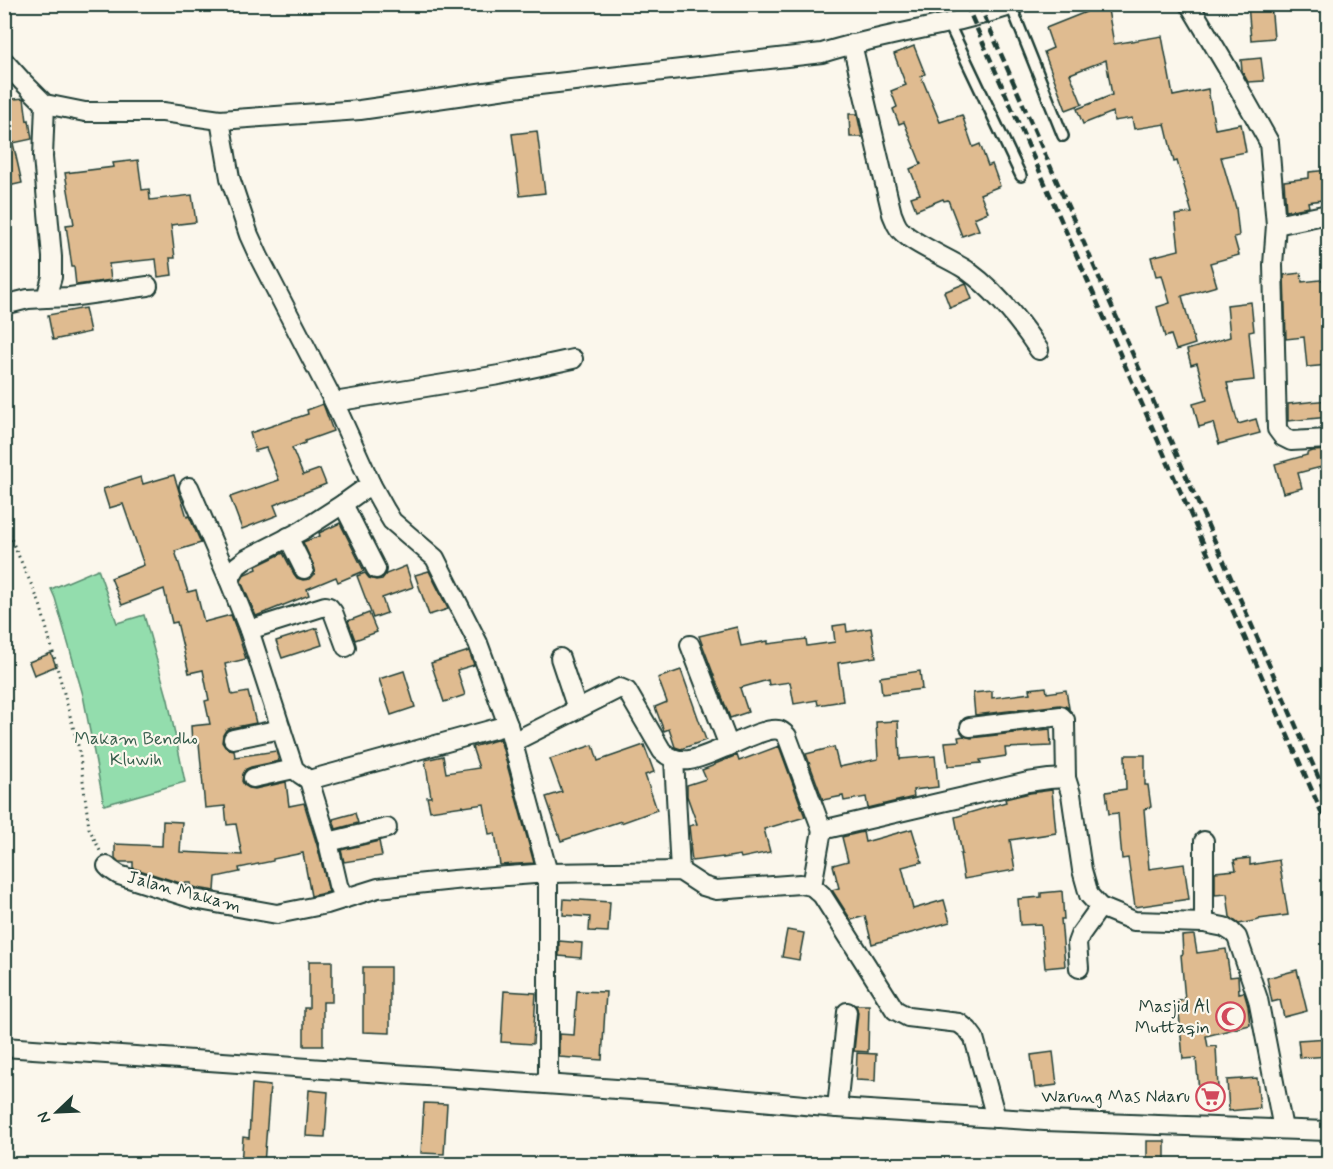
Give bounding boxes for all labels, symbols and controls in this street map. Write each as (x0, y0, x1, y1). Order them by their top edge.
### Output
park label: Makam Bendho Kluwih (74, 727, 198, 772)
street label: Jalan Makam (124, 865, 244, 919)
place label: Masjid Al Muttaqin (1135, 995, 1210, 1040)
mosque icon: Masjid Al Muttaqin (1215, 1001, 1247, 1033)
supermarket icon: Warung Mas Ndaru (1195, 1081, 1227, 1113)
north arrow (27, 1082, 87, 1142)
place label: Warung Mas Ndaru (1041, 1085, 1190, 1109)
text: N (33, 1108, 56, 1126)

